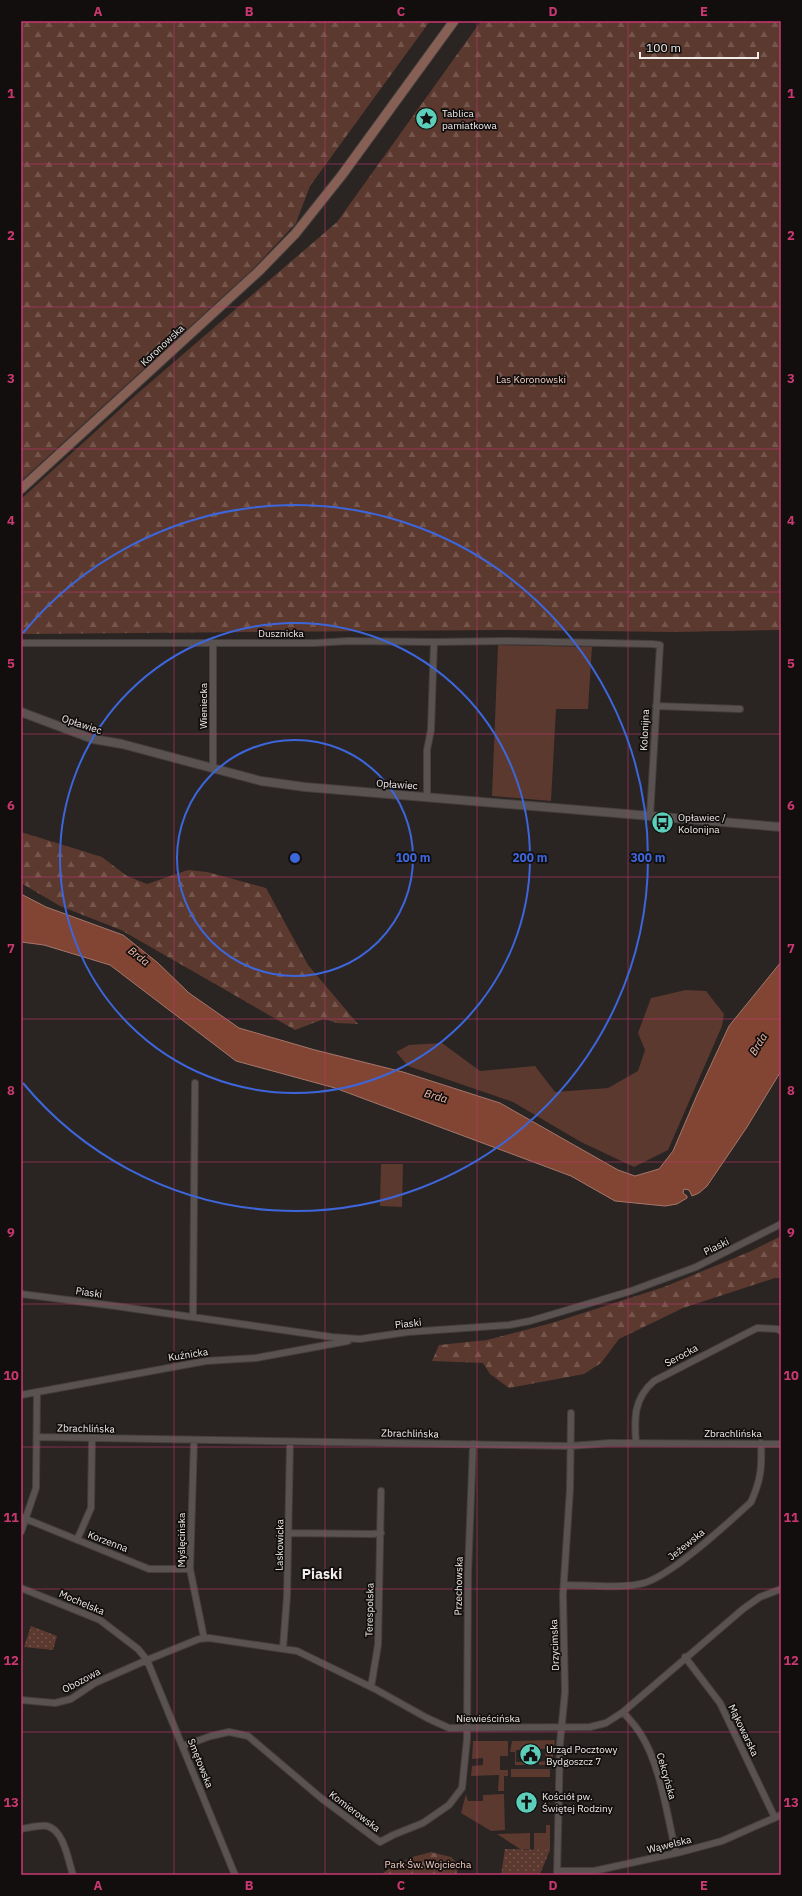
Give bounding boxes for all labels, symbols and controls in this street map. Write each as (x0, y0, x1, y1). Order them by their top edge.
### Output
text: A (94, 3, 103, 20)
text: B (245, 3, 254, 20)
text: C (397, 3, 406, 20)
text: D (548, 3, 558, 20)
text: E (700, 3, 708, 20)
scale bar (640, 34, 758, 60)
text: 100 m (646, 40, 681, 55)
text: 1 (7, 85, 15, 102)
text: 1 (787, 85, 795, 102)
place icon: Tablica pamiatkowa (413, 106, 439, 132)
place label: Tablica pamiatkowa (442, 107, 497, 132)
text: 2 (7, 227, 15, 244)
text: 2 (787, 227, 795, 244)
street label: Koronowska (138, 321, 187, 369)
text: 3 (7, 370, 15, 387)
text: 3 (787, 370, 795, 387)
park label: Las Koronowski (496, 373, 566, 386)
text: 4 (7, 512, 15, 529)
text: 4 (787, 512, 795, 529)
street label: Dusznicka (258, 627, 304, 640)
text: 5 (7, 655, 15, 672)
text: 5 (787, 655, 795, 672)
street label: Wieniecka (197, 682, 210, 729)
street label: Kolonijna (637, 708, 652, 751)
street label: Opławiec (60, 712, 104, 737)
street label: Opławiec (376, 777, 418, 792)
text: 6 (7, 797, 15, 814)
text: 6 (787, 797, 795, 814)
bus stop icon: Opławiec / Kolonijna (649, 810, 675, 836)
place label: Opławiec / Kolonijna (678, 811, 726, 836)
text: 100 m (395, 850, 431, 865)
text: 200 m (512, 850, 548, 865)
text: 300 m (630, 850, 666, 865)
centre of rings (288, 851, 302, 865)
text: 7 (7, 940, 15, 957)
text: 7 (787, 940, 795, 957)
water label: Brda (125, 943, 153, 969)
water label: Brda (746, 1030, 770, 1058)
text: 8 (7, 1082, 15, 1099)
text: 8 (787, 1082, 795, 1099)
water label: Brda (423, 1086, 449, 1106)
text: 9 (7, 1224, 15, 1241)
text: 9 (787, 1224, 795, 1241)
street label: Piaski (701, 1235, 731, 1258)
street label: Piaski (75, 1284, 103, 1301)
street label: Piaski (394, 1316, 422, 1331)
street label: Serocka (662, 1341, 701, 1370)
street label: Kuźnicka (167, 1345, 210, 1364)
text: 10 (3, 1367, 19, 1384)
text: 10 (783, 1367, 799, 1384)
street label: Zbrachlińska (57, 1421, 116, 1436)
street label: Zbrachlińska (381, 1426, 440, 1441)
street label: Zbrachlińska (704, 1427, 762, 1440)
text: 11 (3, 1509, 19, 1526)
text: 11 (783, 1509, 799, 1526)
street label: Myślęcińska (175, 1512, 188, 1567)
street label: Laskowicka (273, 1518, 286, 1571)
street label: Jeżewska (665, 1525, 708, 1563)
street label: Korzenna (86, 1528, 130, 1555)
street label: Przechowska (451, 1556, 466, 1616)
district label: Piaski (302, 1565, 342, 1583)
street label: Terespolska (363, 1582, 376, 1637)
street label: Mochelska (57, 1587, 107, 1618)
street label: Drzycimska (547, 1618, 562, 1671)
text: 12 (3, 1652, 19, 1669)
text: 12 (783, 1652, 799, 1669)
street label: Obozowa (60, 1665, 103, 1696)
street label: Mąkowarska (725, 1702, 762, 1759)
street label: Niewieścińska (456, 1712, 521, 1725)
street label: Smętowska (185, 1737, 217, 1790)
public building icon: Urząd Pocztowy Bydgoszcz 7 (518, 1742, 544, 1768)
place label: Urząd Pocztowy Bydgoszcz 7 (546, 1743, 617, 1768)
street label: Cekcyńska (654, 1751, 680, 1802)
street label: Komierowska (327, 1788, 383, 1835)
church icon: Kościół pw. Świętej Rodziny (514, 1789, 540, 1815)
place label: Kościół pw. Świętej Rodziny (542, 1790, 613, 1815)
text: 13 (3, 1794, 19, 1811)
text: 13 (783, 1794, 799, 1811)
street label: Wąwelska (646, 1833, 693, 1856)
park label: Park Św. Wojciecha (385, 1858, 472, 1871)
text: A (94, 1877, 103, 1894)
text: B (245, 1877, 254, 1894)
text: C (397, 1877, 406, 1894)
text: D (548, 1877, 558, 1894)
text: E (700, 1877, 708, 1894)

